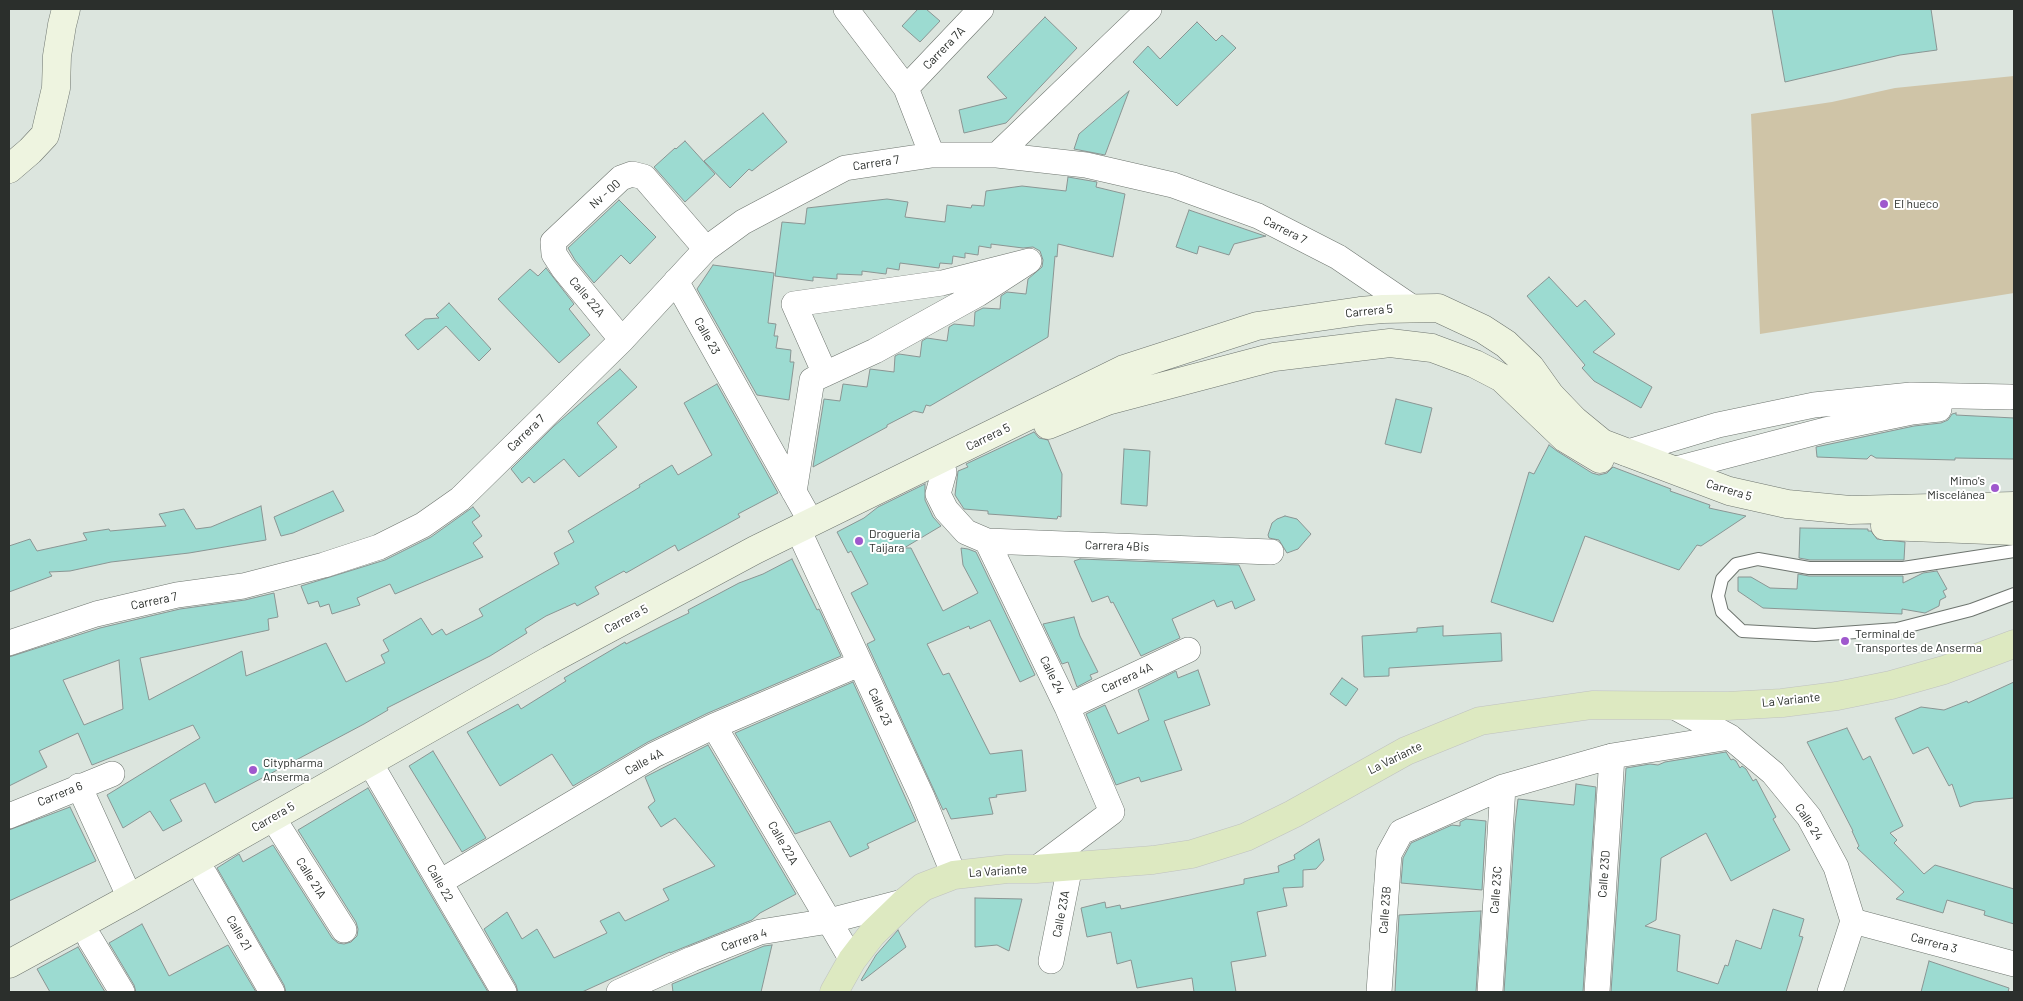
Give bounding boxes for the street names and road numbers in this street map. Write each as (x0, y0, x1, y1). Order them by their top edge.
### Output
street label: Carrera 7A (920, 23, 968, 73)
street label: Carrera 7 (852, 152, 900, 174)
street label: Nv - 00 (586, 176, 624, 212)
street label: Carrera 7 (1261, 213, 1309, 247)
street label: Calle 22A (566, 274, 608, 320)
street label: Carrera 5 (1345, 301, 1393, 321)
street label: Calle 23 (691, 315, 723, 357)
street label: Carrera 7 (504, 412, 548, 454)
street label: Carrera 5 (964, 420, 1012, 454)
street label: Carrera 5 (1704, 476, 1754, 504)
street label: Carrera 4Bis (1085, 538, 1149, 554)
street label: Carrera 7 (130, 589, 178, 613)
street label: Carrera 5 (602, 602, 650, 636)
street label: Calle 24 (1037, 654, 1067, 696)
street label: Carrera 4A (1099, 660, 1155, 696)
street label: Calle 23 (865, 686, 895, 728)
street label: La Variante (1761, 690, 1821, 710)
street label: La Variante (1366, 739, 1424, 777)
street label: Calle 4A (622, 746, 666, 778)
street label: Carrera 6 (35, 778, 85, 810)
street label: Carrera 5 (249, 799, 297, 835)
street label: Calle 24 (1792, 801, 1826, 843)
street label: Calle 22A (765, 819, 801, 867)
street label: Calle 23D (1595, 850, 1613, 898)
street label: Calle 21A (293, 855, 329, 901)
street label: Calle 22 (424, 862, 456, 904)
street label: La Variante (968, 862, 1028, 880)
street label: Calle 23C (1487, 866, 1505, 914)
street label: Calle 23B (1376, 886, 1394, 934)
street label: Calle 23A (1049, 889, 1073, 939)
street label: Calle 21 (223, 913, 255, 953)
street label: Carrera 4 (719, 925, 769, 955)
street label: Carrera 3 (1909, 930, 1959, 956)

